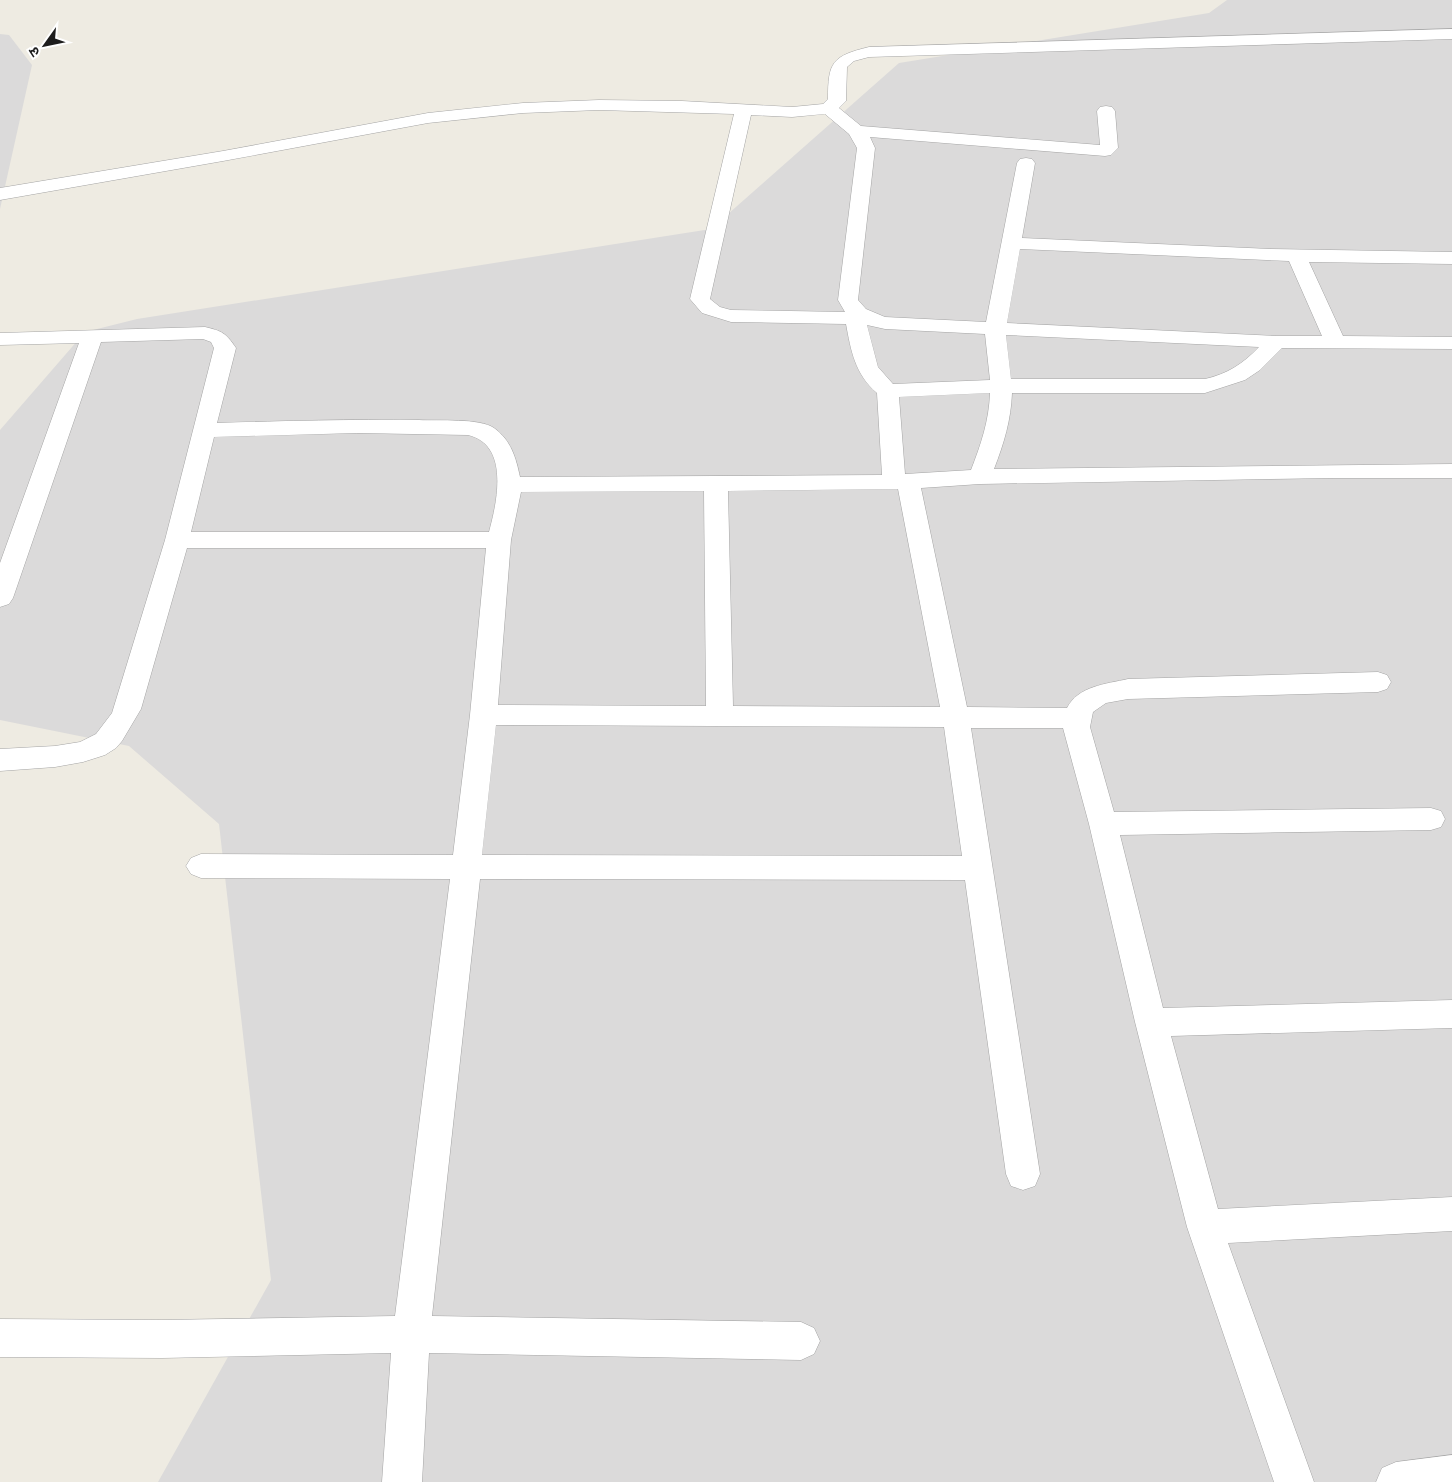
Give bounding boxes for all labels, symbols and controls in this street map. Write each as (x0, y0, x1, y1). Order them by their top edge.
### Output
north arrow (20, 20, 70, 70)
text: उ (24, 43, 44, 60)

